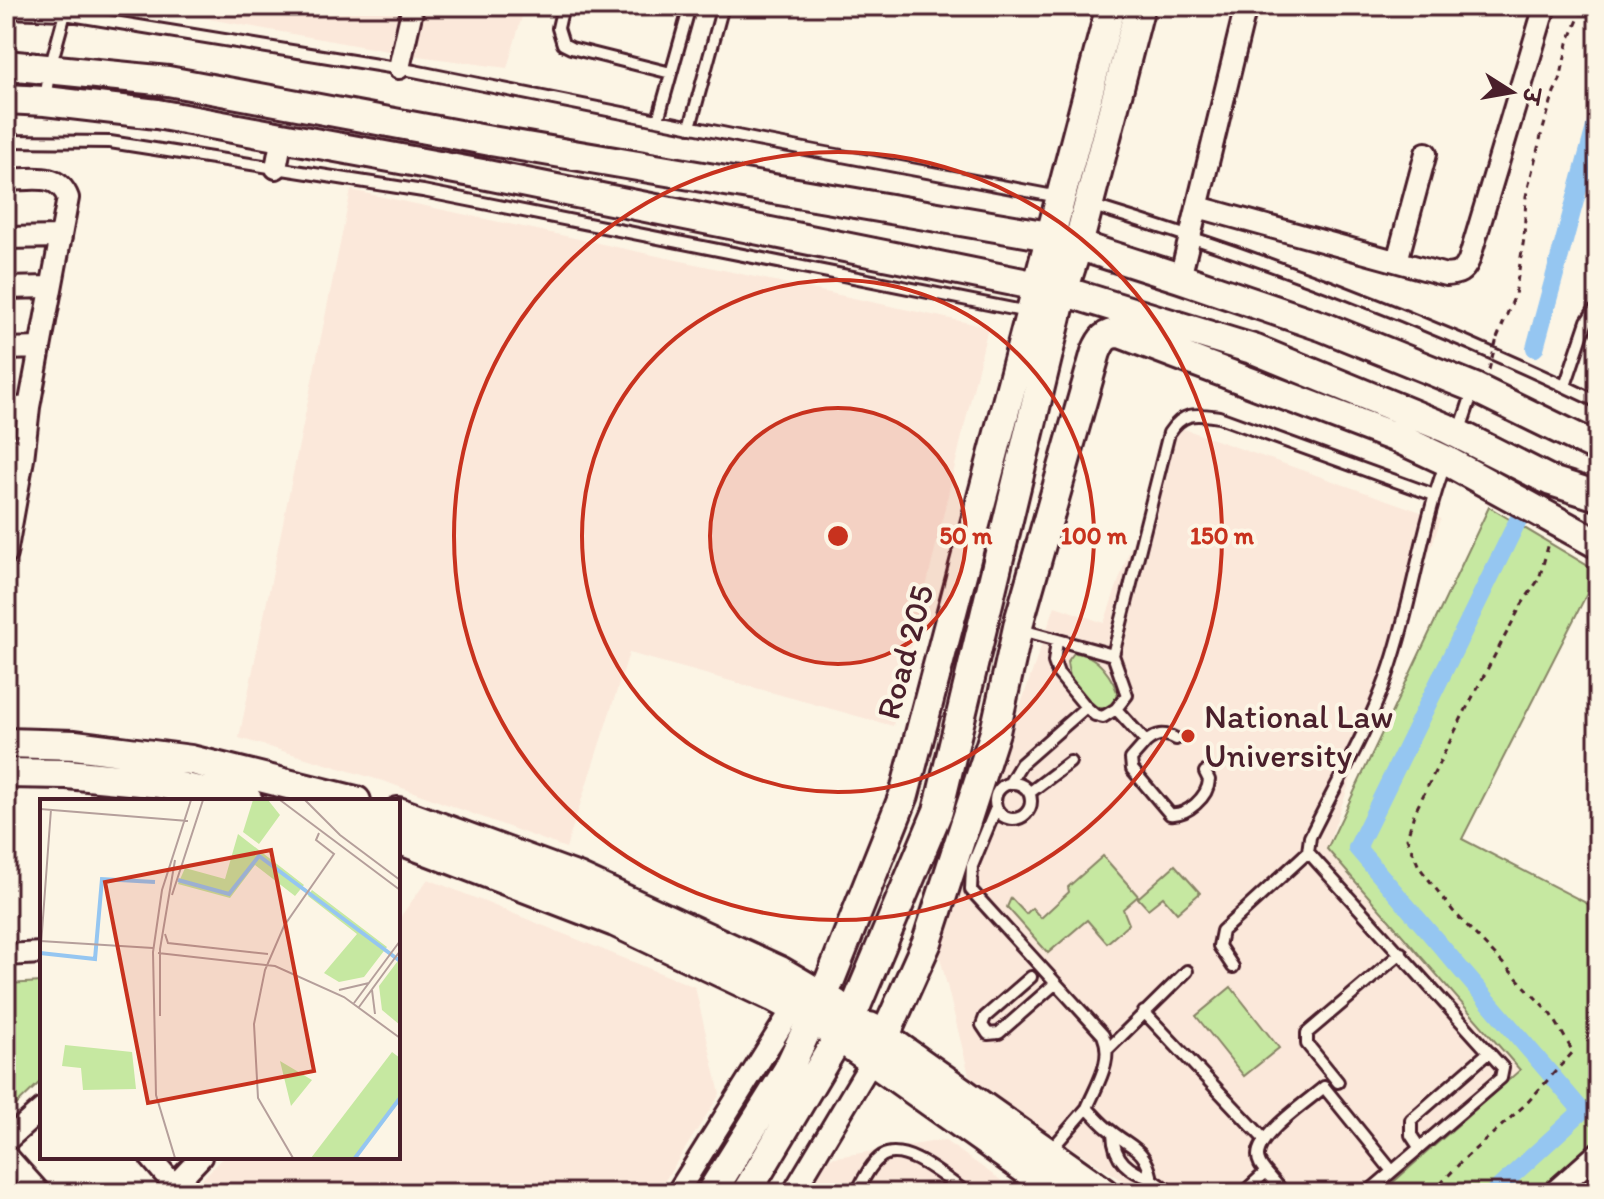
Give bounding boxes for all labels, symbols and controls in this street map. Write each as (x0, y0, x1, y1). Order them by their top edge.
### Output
north arrow (1472, 52, 1552, 132)
text: उ (1516, 84, 1546, 108)
text: 50 m (940, 521, 993, 550)
text: 100 m (1061, 521, 1128, 550)
text: 150 m (1190, 521, 1255, 550)
centre of rings (824, 522, 852, 550)
street label: Road 205 (867, 580, 943, 724)
place label: National Law University (1204, 696, 1393, 776)
marker: National Law University (1179, 727, 1197, 745)
inset map (40, 799, 400, 1159)

